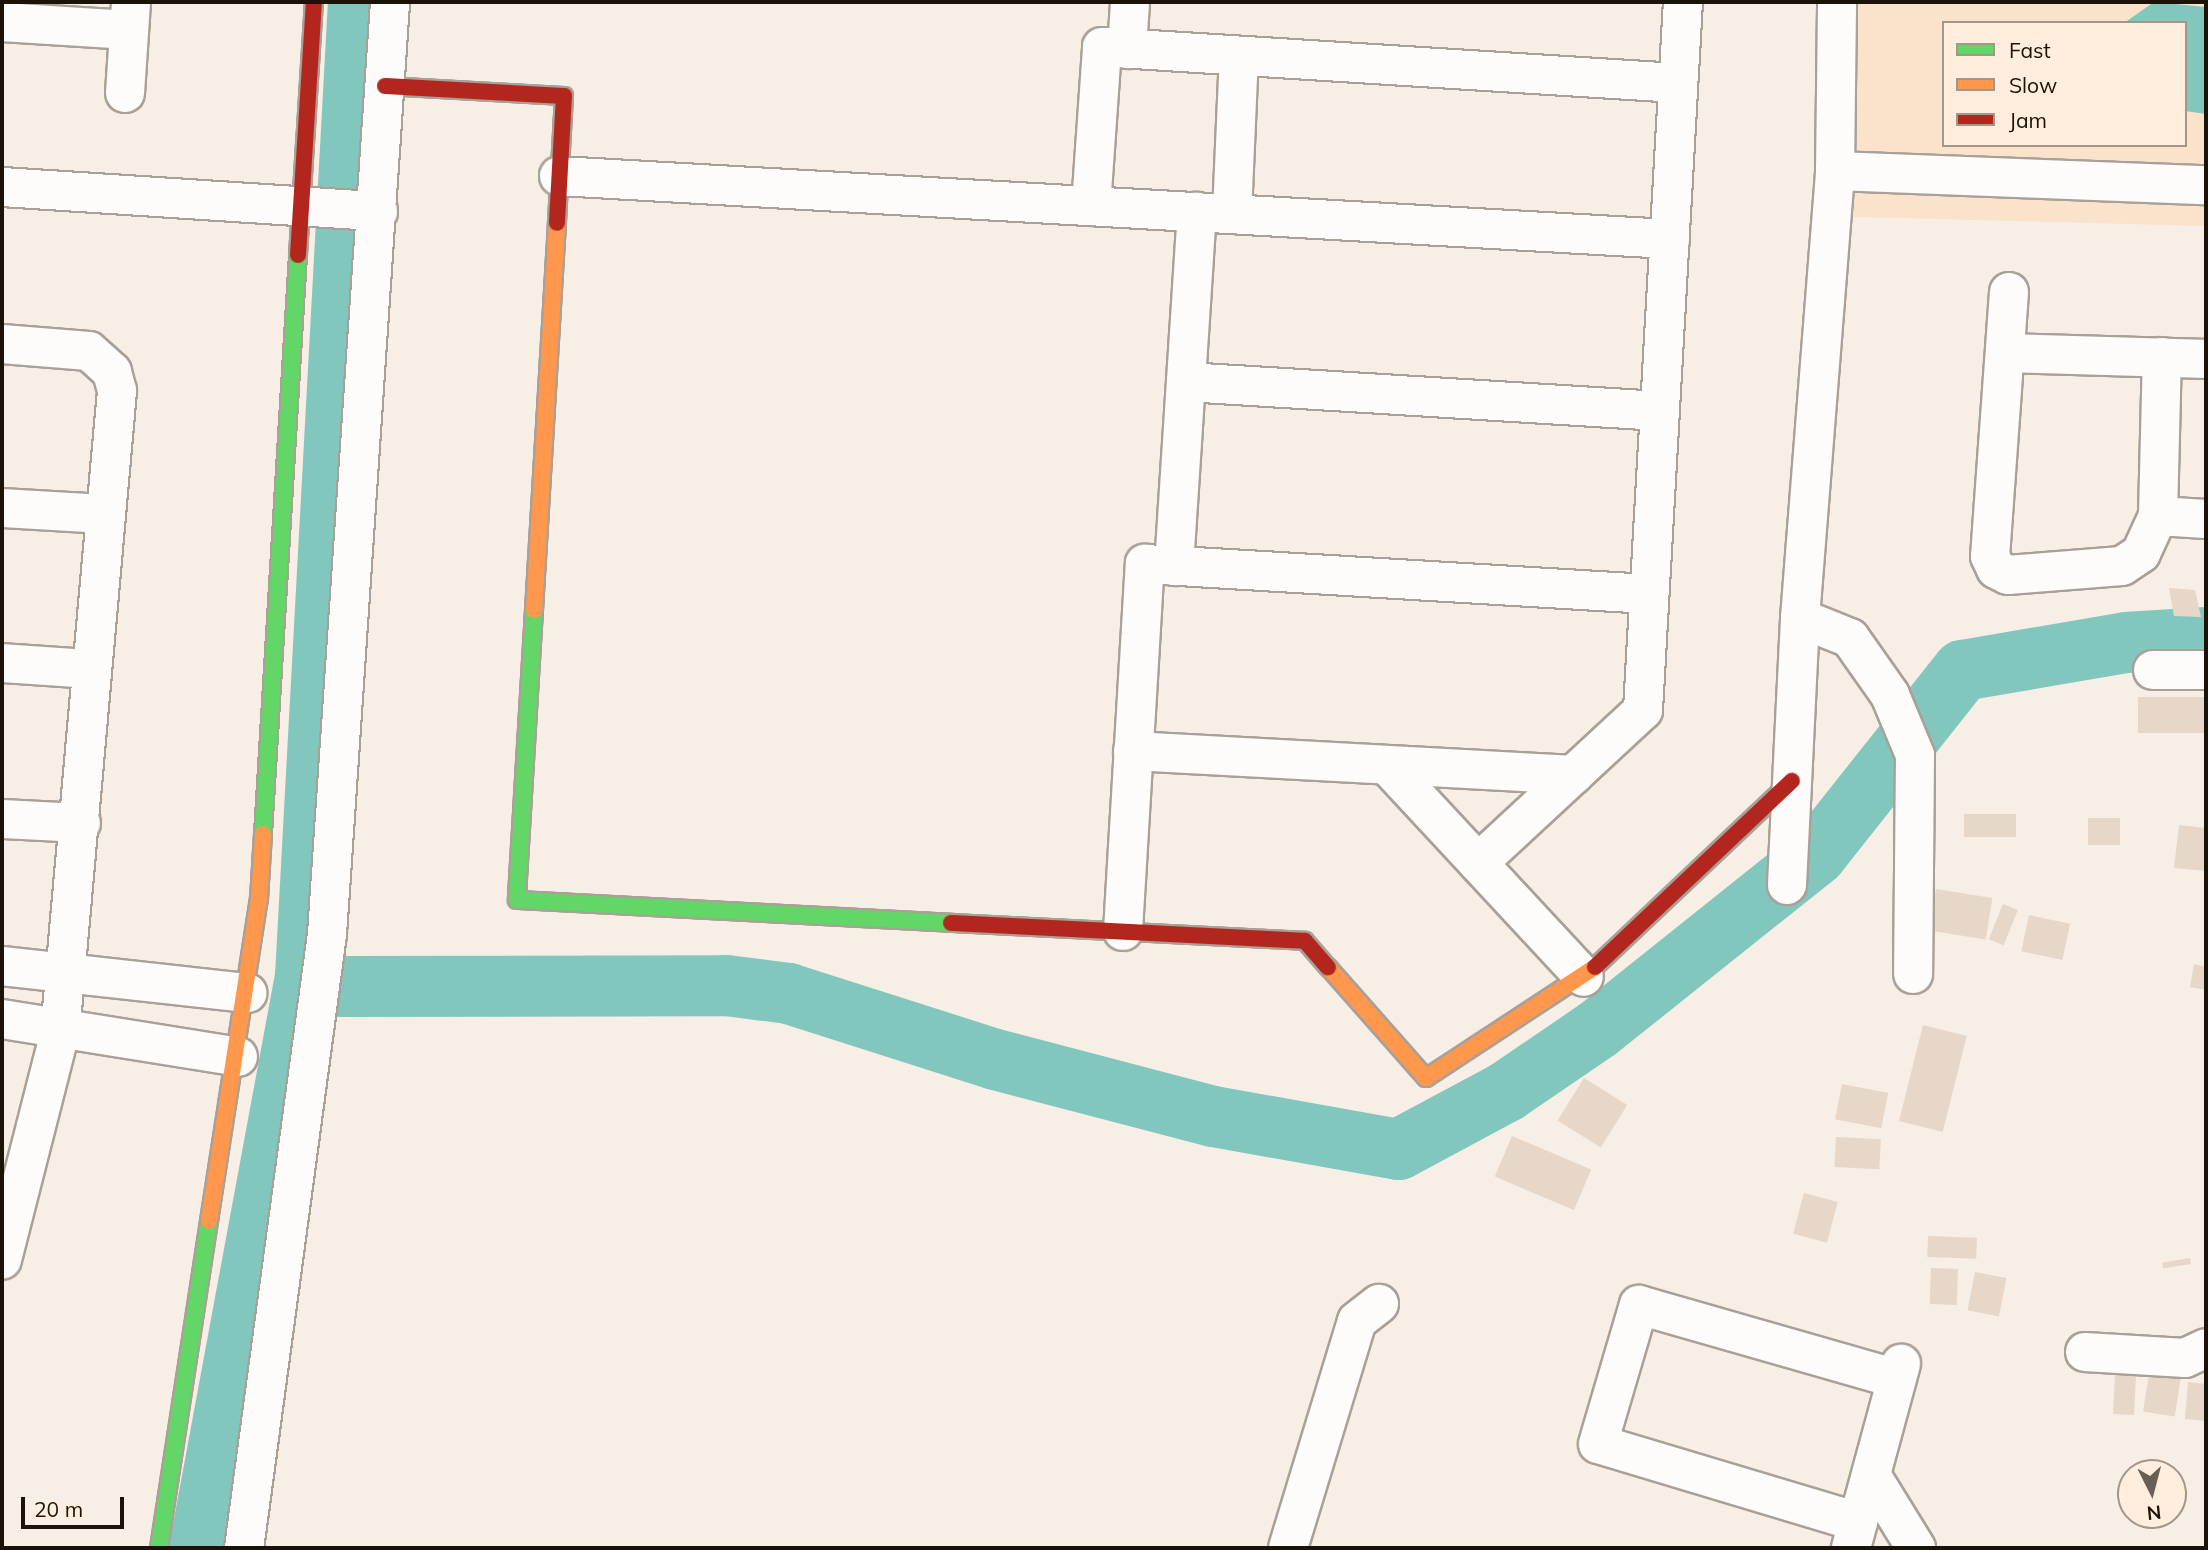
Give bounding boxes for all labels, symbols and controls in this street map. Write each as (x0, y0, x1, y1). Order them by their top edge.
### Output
legend (1942, 21, 2187, 147)
text: Fast (2009, 37, 2051, 63)
text: Slow (2009, 72, 2057, 98)
text: Jam (2009, 107, 2047, 133)
north arrow (2117, 1459, 2187, 1529)
scale bar (24, 1484, 128, 1528)
text: 20 m (34, 1496, 83, 1522)
text: N (2146, 1500, 2162, 1526)

